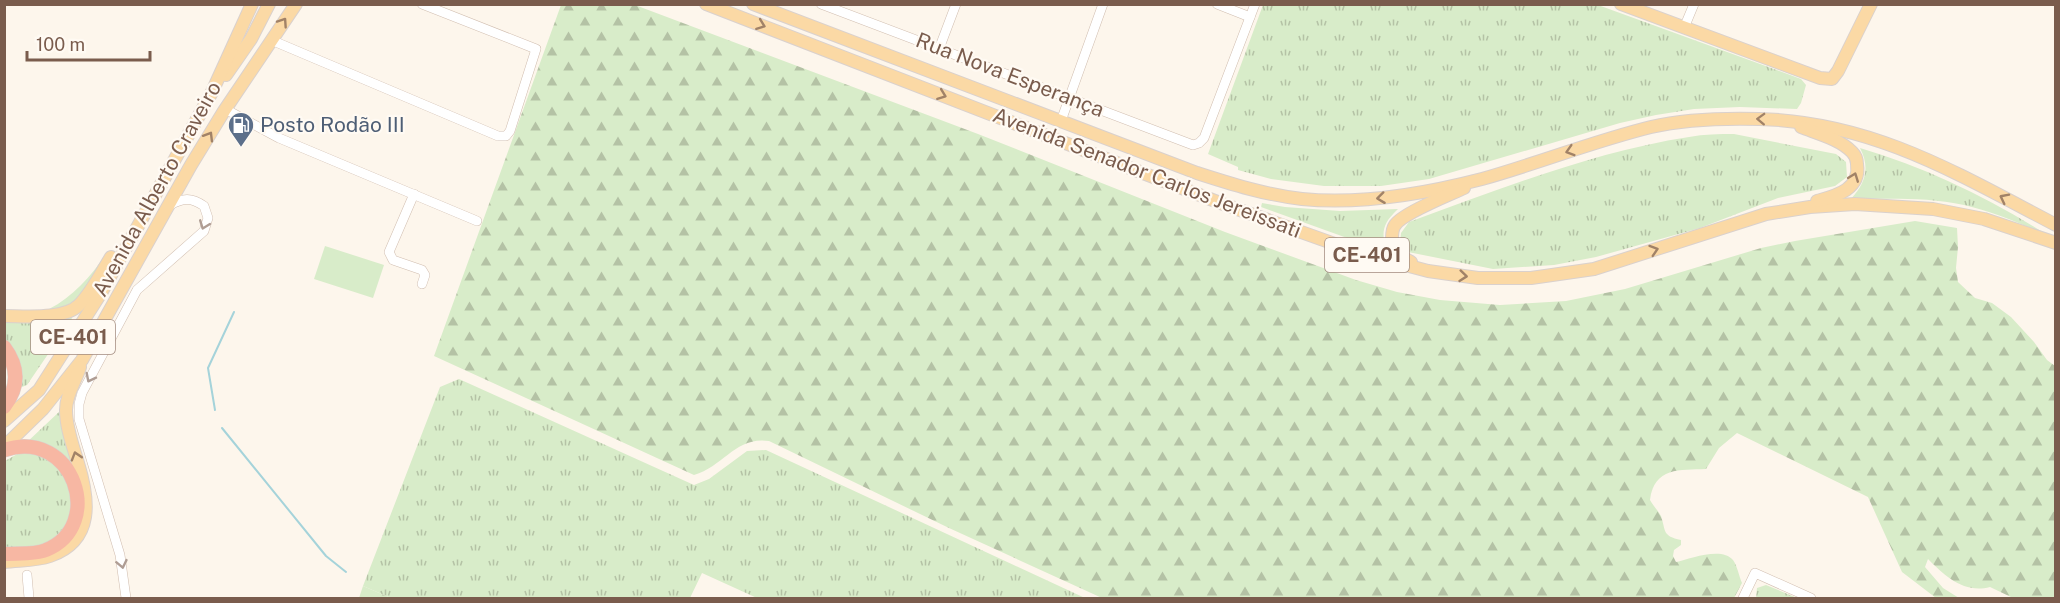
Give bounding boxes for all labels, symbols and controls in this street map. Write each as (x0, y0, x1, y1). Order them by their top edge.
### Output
one-way arrow (276, 18, 287, 29)
one-way arrow (754, 18, 765, 30)
scale bar (27, 24, 150, 62)
street label: Rua Nova Esperança (913, 27, 1108, 122)
text: 100 m (36, 34, 85, 55)
street label: Avenida Alberto Craveiro (87, 77, 226, 301)
one-way arrow (937, 88, 947, 101)
street label: Avenida Senador Carlos Jereissati (989, 102, 1305, 243)
fuel station icon: Posto Rodão III (226, 110, 256, 148)
place label: Posto Rodão III (260, 112, 405, 137)
one-way arrow (1756, 113, 1765, 126)
one-way arrow (202, 132, 213, 142)
one-way arrow (1565, 144, 1576, 156)
one-way arrow (1847, 172, 1860, 182)
one-way arrow (1376, 191, 1386, 203)
one-way arrow (1999, 194, 2010, 205)
one-way arrow (199, 218, 211, 229)
road number: CE-401 (1325, 238, 1409, 272)
one-way arrow (1648, 245, 1659, 257)
one-way arrow (1458, 269, 1468, 282)
road number: CE-401 (31, 320, 115, 354)
one-way arrow (86, 372, 97, 383)
one-way arrow (71, 451, 83, 462)
one-way arrow (115, 559, 128, 569)

